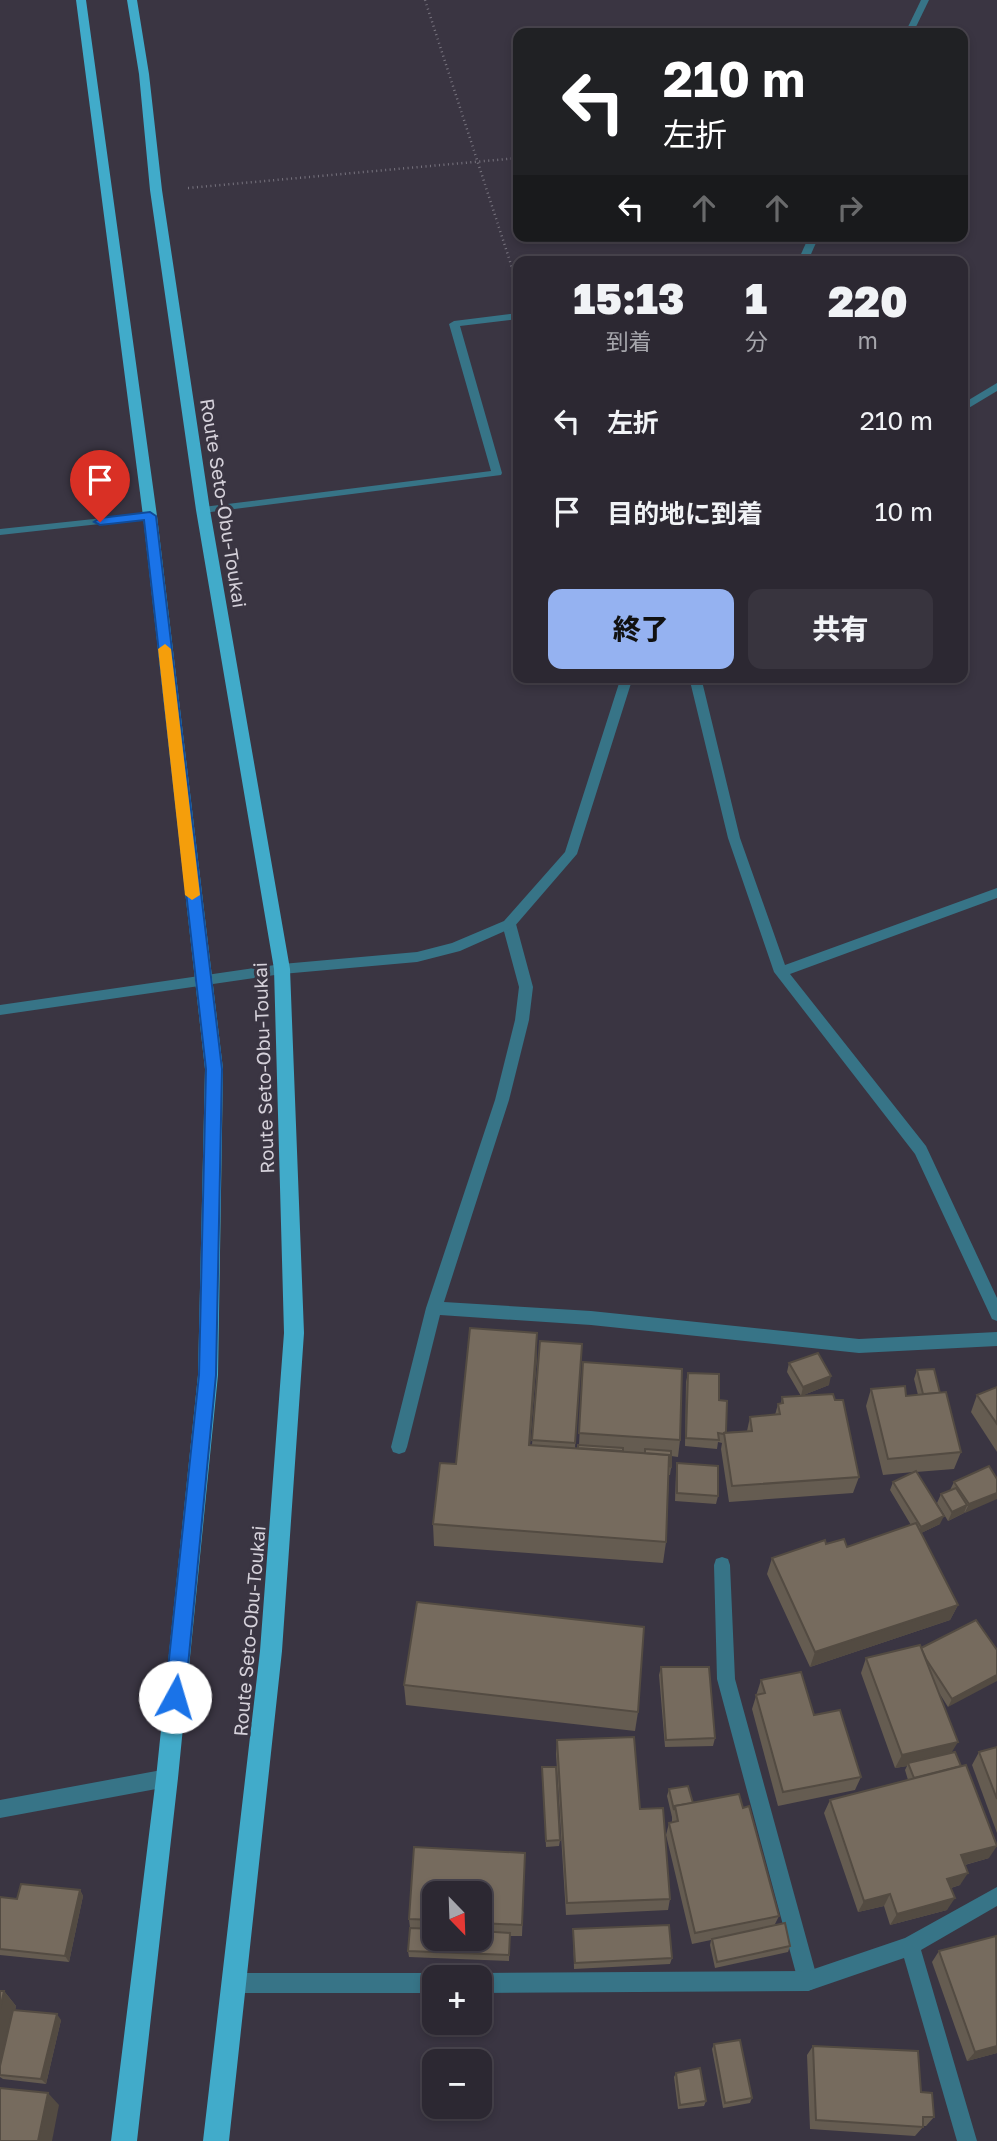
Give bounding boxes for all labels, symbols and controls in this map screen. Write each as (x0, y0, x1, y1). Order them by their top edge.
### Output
text: 210 m (663, 49, 805, 108)
icon: left (548, 56, 639, 147)
text: 左折 (663, 115, 727, 153)
icon: left (612, 189, 650, 227)
icon: ahead (685, 189, 723, 227)
icon: ahead (758, 189, 796, 227)
icon: right (831, 189, 869, 227)
text: 15:13 (573, 273, 684, 323)
text: 1 (745, 273, 767, 323)
text: 220 (828, 276, 908, 326)
text: m (858, 326, 878, 354)
text: 到着 (606, 327, 652, 355)
text: 分 (745, 327, 768, 355)
street label: Route Seto-Obu-Toukai (196, 397, 252, 609)
icon: left (548, 402, 586, 440)
text: 210 m (860, 405, 933, 436)
text: 左折 (607, 407, 659, 438)
pin (70, 450, 130, 522)
icon: arrive (81, 461, 119, 499)
icon: arrive (548, 493, 586, 531)
text: 10 m (875, 496, 933, 527)
text: 目的地に到着 (607, 498, 763, 529)
button: 終了 (548, 589, 734, 669)
button: 共有 (748, 589, 933, 669)
street label: Route Seto-Obu-Toukai (248, 962, 278, 1174)
street label: Route Seto-Obu-Toukai (228, 1525, 270, 1737)
position arrow (138, 1660, 212, 1734)
north arrow (422, 1881, 492, 1951)
map controls (422, 1881, 492, 2119)
button: + (422, 1965, 492, 2035)
button: − (422, 2049, 492, 2119)

